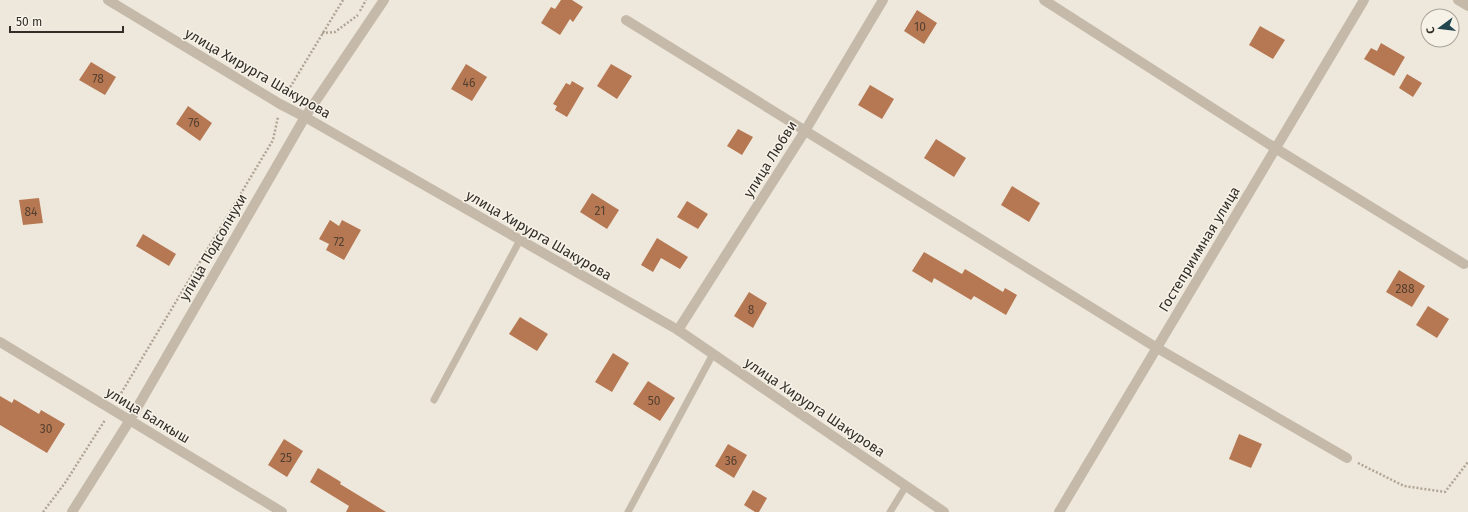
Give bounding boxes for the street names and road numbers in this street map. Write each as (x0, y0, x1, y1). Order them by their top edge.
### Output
street label: улица Хирурга Шакурова (182, 25, 334, 122)
street label: улица Любви (740, 118, 801, 201)
street label: Гостеприимная улица (1155, 183, 1244, 315)
street label: улица Хирурга Шакурова (463, 187, 615, 284)
street label: улица Подсолнухи (176, 191, 251, 304)
street label: улица Хирурга Шакурова (741, 354, 888, 461)
street label: улица Балкыш (103, 384, 193, 447)

